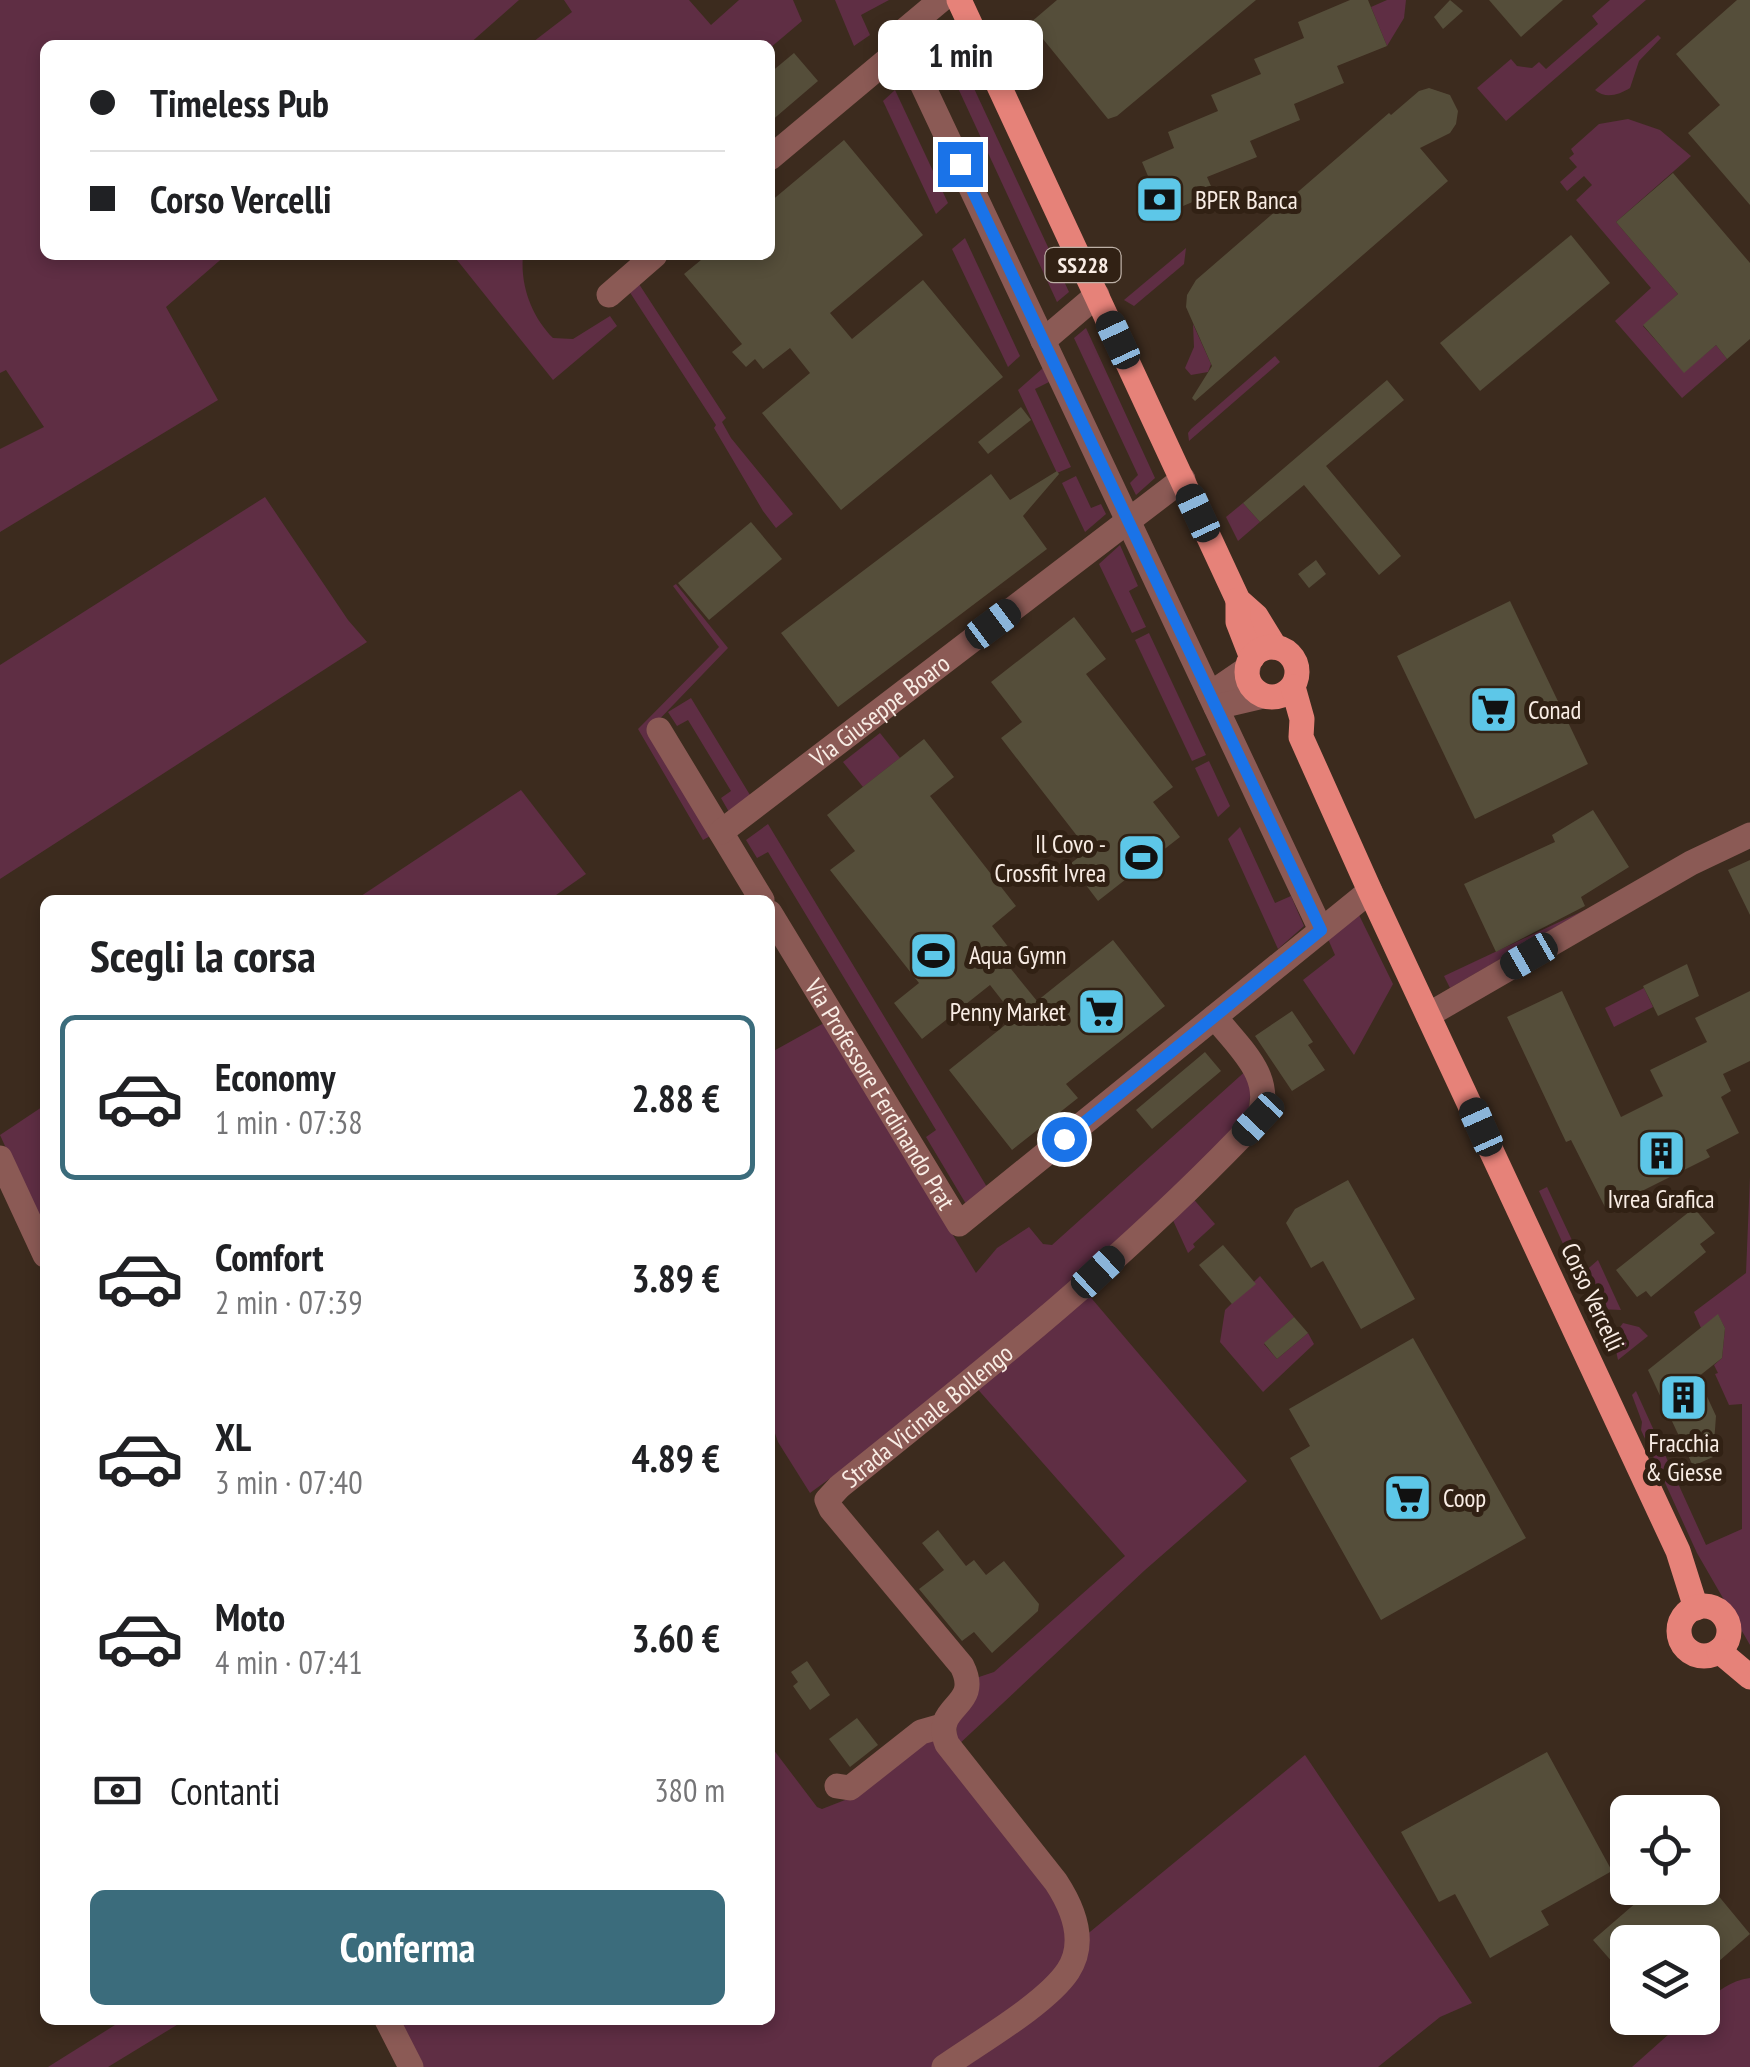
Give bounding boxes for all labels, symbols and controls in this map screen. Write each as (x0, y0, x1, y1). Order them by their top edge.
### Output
callout: 1 min (878, 19, 1042, 89)
text: 1 min (928, 34, 993, 76)
text: Timeless Pub (150, 78, 329, 127)
route end (938, 142, 983, 187)
text: Corso Vercelli (150, 174, 332, 223)
bank icon: BPER Banca (1134, 174, 1186, 226)
place label: BPER Banca (1195, 184, 1298, 216)
road number: SS228 (1046, 248, 1120, 282)
car (1092, 306, 1144, 374)
car (1172, 479, 1224, 547)
car (960, 594, 1026, 654)
street label: Via Giuseppe Boaro (803, 647, 956, 775)
supermarket icon: Conad (1467, 684, 1519, 736)
place label: Conad (1528, 694, 1581, 726)
place label: Il Covo - Crossfit Ivrea (995, 828, 1106, 889)
sports icon: Il Covo - Crossfit Ivrea (1115, 832, 1167, 884)
text: Scegli la corsa (90, 926, 316, 984)
car (1496, 928, 1562, 984)
sports icon: Aqua Gymn (908, 929, 960, 981)
place label: Aqua Gymn (969, 939, 1066, 971)
street label: Via Professore Ferdinando Prat (797, 972, 962, 1215)
supermarket icon: Penny Market (1075, 986, 1127, 1038)
place label: Penny Market (950, 996, 1066, 1028)
text: Economy (215, 1052, 335, 1101)
icon: car (95, 1053, 185, 1143)
text: 2.88 € (631, 1073, 720, 1122)
car (1227, 1087, 1289, 1151)
car (1455, 1093, 1507, 1161)
text: 1 min · 07:38 (215, 1101, 363, 1143)
route start (1042, 1117, 1087, 1162)
building icon: Ivrea Grafica (1635, 1127, 1687, 1179)
place label: Ivrea Grafica (1608, 1183, 1714, 1215)
text: Comfort (215, 1232, 324, 1281)
icon: car (95, 1233, 185, 1323)
street label: Corso Vercelli (1554, 1238, 1632, 1356)
car (1066, 1241, 1130, 1303)
text: 3.89 € (631, 1253, 720, 1302)
text: 2 min · 07:39 (215, 1281, 363, 1323)
street label: Strada Vicinale Bollengo (835, 1337, 1019, 1495)
building icon: Fracchia & Giesse (1658, 1371, 1710, 1423)
text: XL (215, 1412, 251, 1461)
icon: car (95, 1413, 185, 1503)
place label: Fracchia & Giesse (1646, 1427, 1722, 1488)
text: 4.89 € (631, 1433, 720, 1482)
text: 3 min · 07:40 (215, 1461, 363, 1503)
supermarket icon: Coop (1382, 1472, 1434, 1524)
place label: Coop (1443, 1482, 1486, 1514)
text: Moto (215, 1592, 285, 1641)
icon: car (95, 1593, 185, 1683)
text: 3.60 € (631, 1613, 720, 1662)
text: 4 min · 07:41 (215, 1641, 363, 1683)
icon: cash (90, 1763, 145, 1818)
text: Contanti (170, 1766, 280, 1815)
text: 380 m (654, 1769, 725, 1811)
map controls (1610, 1795, 1720, 2035)
button: locate (1610, 1795, 1720, 1905)
button: Conferma (90, 1890, 725, 2005)
button: layers (1610, 1925, 1720, 2035)

